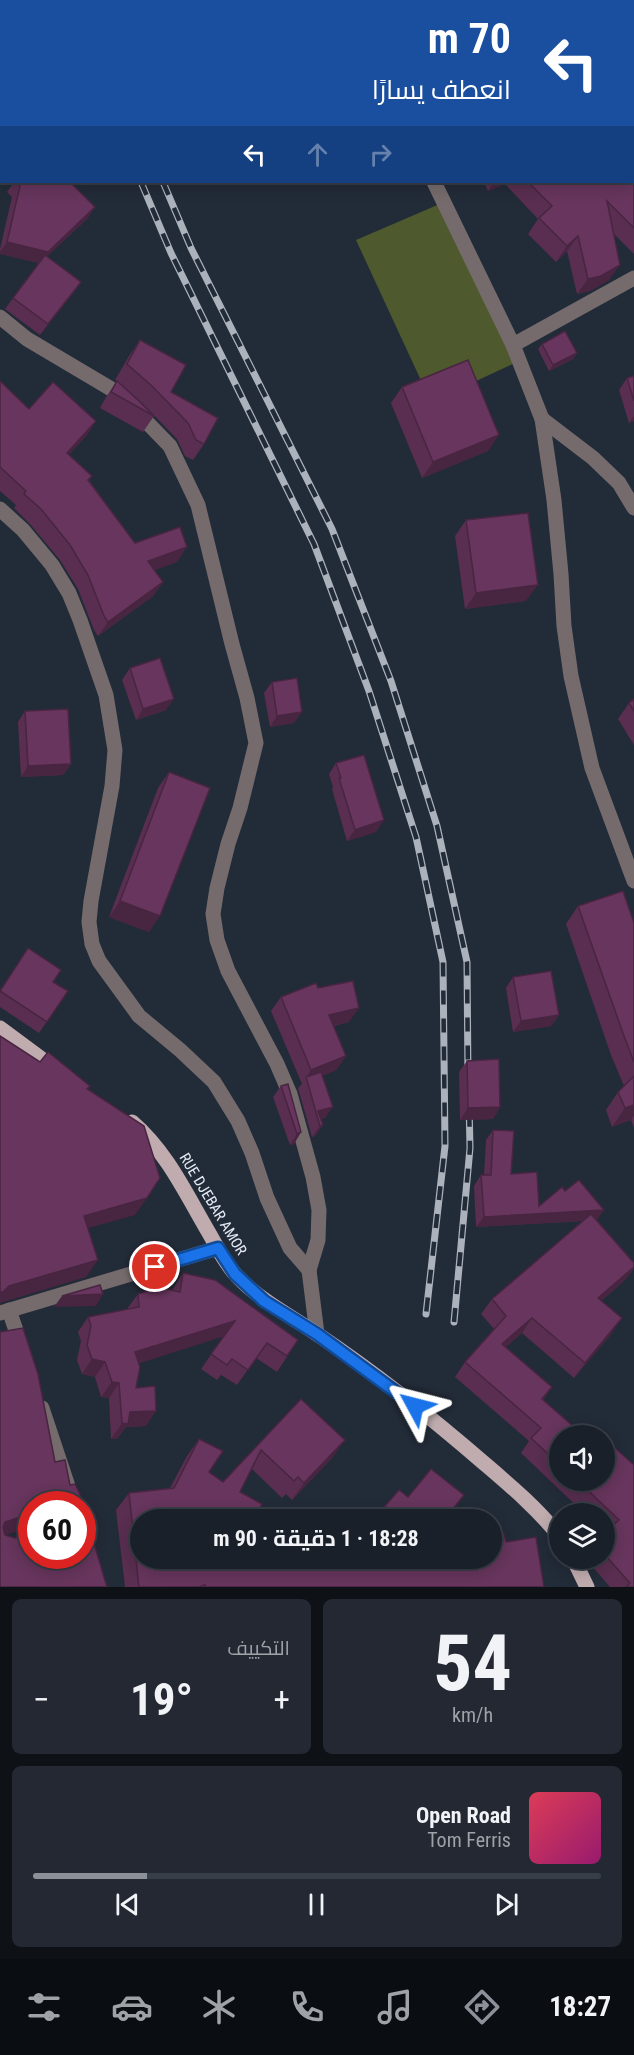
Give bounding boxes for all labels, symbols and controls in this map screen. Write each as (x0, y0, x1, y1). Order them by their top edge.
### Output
text: 70 m (428, 14, 511, 63)
icon: left (532, 24, 610, 102)
text: انعطف يسارًا (372, 74, 511, 106)
icon: left (238, 138, 271, 171)
icon: ahead (301, 138, 334, 171)
icon: right (364, 138, 397, 171)
street label: RUE DJEBAR AMOR (175, 1150, 251, 1258)
pin (129, 1241, 180, 1292)
icon: arrive (138, 1250, 171, 1283)
position arrow (383, 1374, 447, 1438)
map controls (549, 1425, 615, 1569)
button: sound (549, 1425, 615, 1491)
speed limit sign: 60 (18, 1491, 96, 1569)
button: layers (549, 1503, 615, 1569)
text: 18:28 · 1 دقيقة · 90 m (213, 1526, 419, 1551)
text: 54 (433, 1618, 512, 1709)
text: التكييف (227, 1636, 290, 1660)
text: 19° (130, 1673, 193, 1726)
text: − (33, 1680, 50, 1719)
text: + (274, 1680, 290, 1719)
text: km/h (452, 1703, 493, 1727)
text: Open Road (416, 1803, 511, 1828)
text: Tom Ferris (427, 1828, 511, 1852)
icon: previous (111, 1888, 144, 1921)
icon: pause (300, 1888, 333, 1921)
icon: next (490, 1888, 523, 1921)
icon: filters (23, 1986, 65, 2028)
icon: car (111, 1986, 153, 2028)
icon: climate (198, 1986, 240, 2028)
icon: phone (286, 1986, 328, 2028)
icon: music (374, 1986, 416, 2028)
icon: directions (461, 1986, 503, 2028)
text: 18:27 (549, 1991, 611, 2023)

